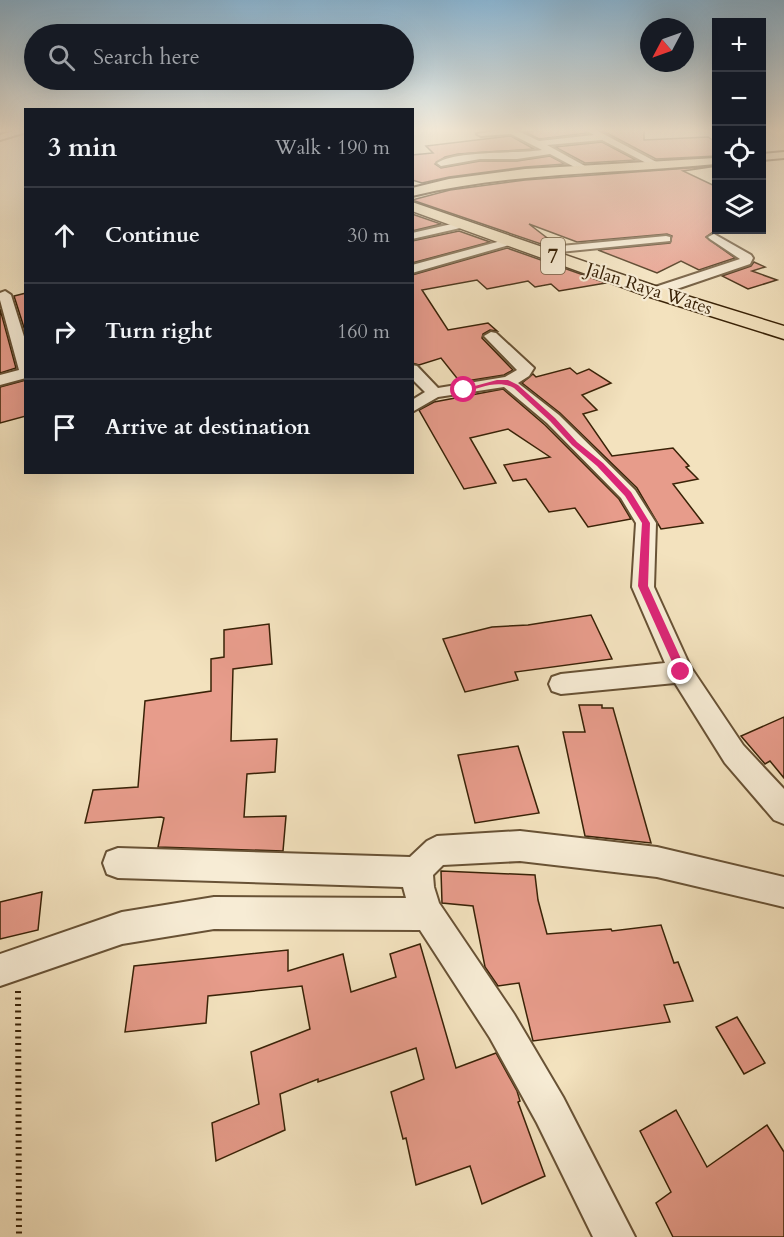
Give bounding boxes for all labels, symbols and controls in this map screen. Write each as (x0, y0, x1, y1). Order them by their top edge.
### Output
north arrow (640, 18, 694, 72)
map controls (712, 18, 766, 234)
button: + (712, 18, 766, 72)
search box (24, 24, 414, 90)
icon: search (45, 41, 78, 74)
text: Search here (93, 42, 200, 72)
button: − (712, 72, 766, 126)
button: locate (712, 126, 766, 180)
text: 3 min (48, 130, 117, 165)
text: Walk · 190 m (275, 134, 390, 161)
button: layers (712, 180, 766, 234)
icon: ahead (48, 219, 81, 252)
text: Continue (105, 220, 200, 250)
text: 30 m (347, 222, 390, 249)
road number: 7 (541, 238, 565, 274)
street label: Jalan Raya Wates (580, 256, 715, 321)
icon: right (48, 315, 81, 348)
text: Turn right (105, 316, 212, 346)
text: 160 m (337, 318, 390, 345)
route start (450, 376, 476, 402)
icon: arrive (48, 411, 81, 444)
text: Arrive at destination (105, 412, 310, 442)
route end (667, 658, 693, 684)

